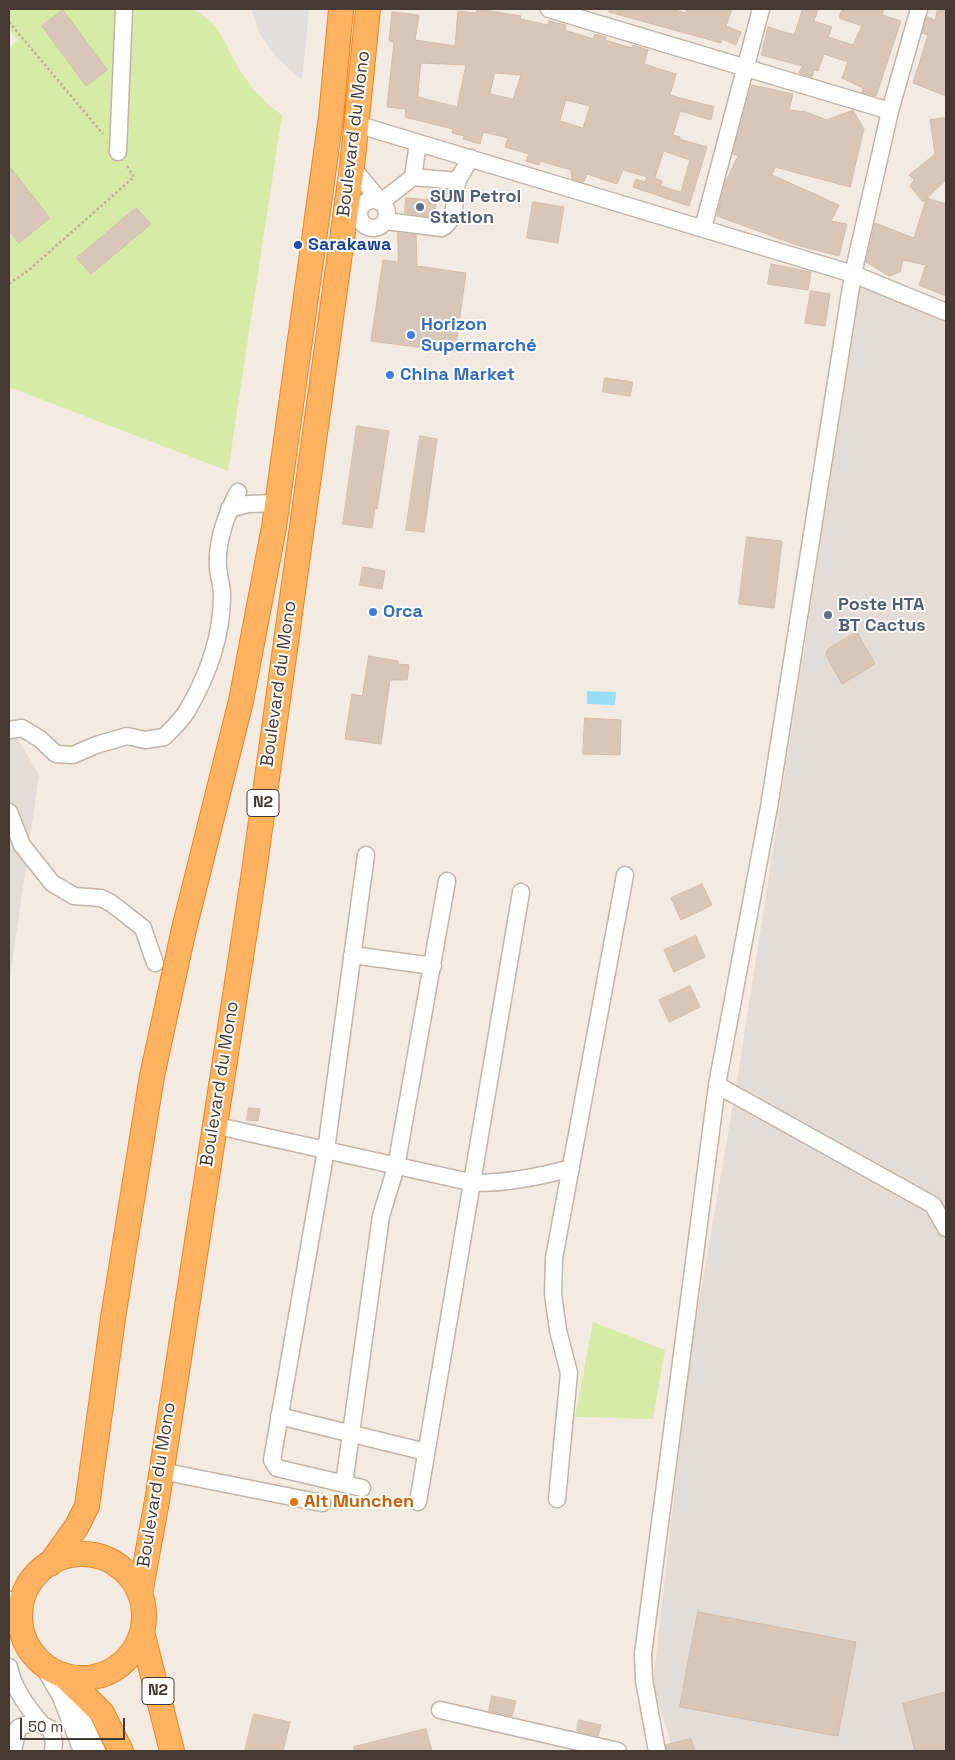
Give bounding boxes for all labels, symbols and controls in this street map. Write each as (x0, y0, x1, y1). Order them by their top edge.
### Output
street label: Boulevard du Mono (333, 50, 375, 218)
place label: SUN Petrol Station (430, 186, 521, 228)
marker: SUN Petrol Station (414, 201, 426, 213)
place label: Sarakawa (308, 234, 391, 256)
marker: Sarakawa (292, 239, 304, 251)
place label: Horizon Supermarché (421, 314, 537, 356)
marker: Horizon Supermarché (405, 329, 417, 341)
place label: China Market (400, 364, 515, 386)
marker: China Market (384, 369, 396, 381)
place label: Poste HTA BT Cactus (838, 594, 926, 636)
street label: Boulevard du Mono (257, 600, 301, 768)
place label: Orca (383, 601, 423, 623)
marker: Orca (367, 606, 379, 618)
marker: Poste HTA BT Cactus (822, 609, 834, 621)
road number: N2 (247, 790, 279, 816)
street label: Boulevard du Mono (196, 1000, 244, 1168)
street label: Boulevard du Mono (133, 1401, 181, 1569)
place label: Alt Munchen (304, 1491, 414, 1513)
marker: Alt Munchen (288, 1496, 300, 1508)
road number: N2 (142, 1678, 174, 1704)
scale bar (22, 1708, 128, 1740)
text: 50 m (28, 1717, 63, 1736)

